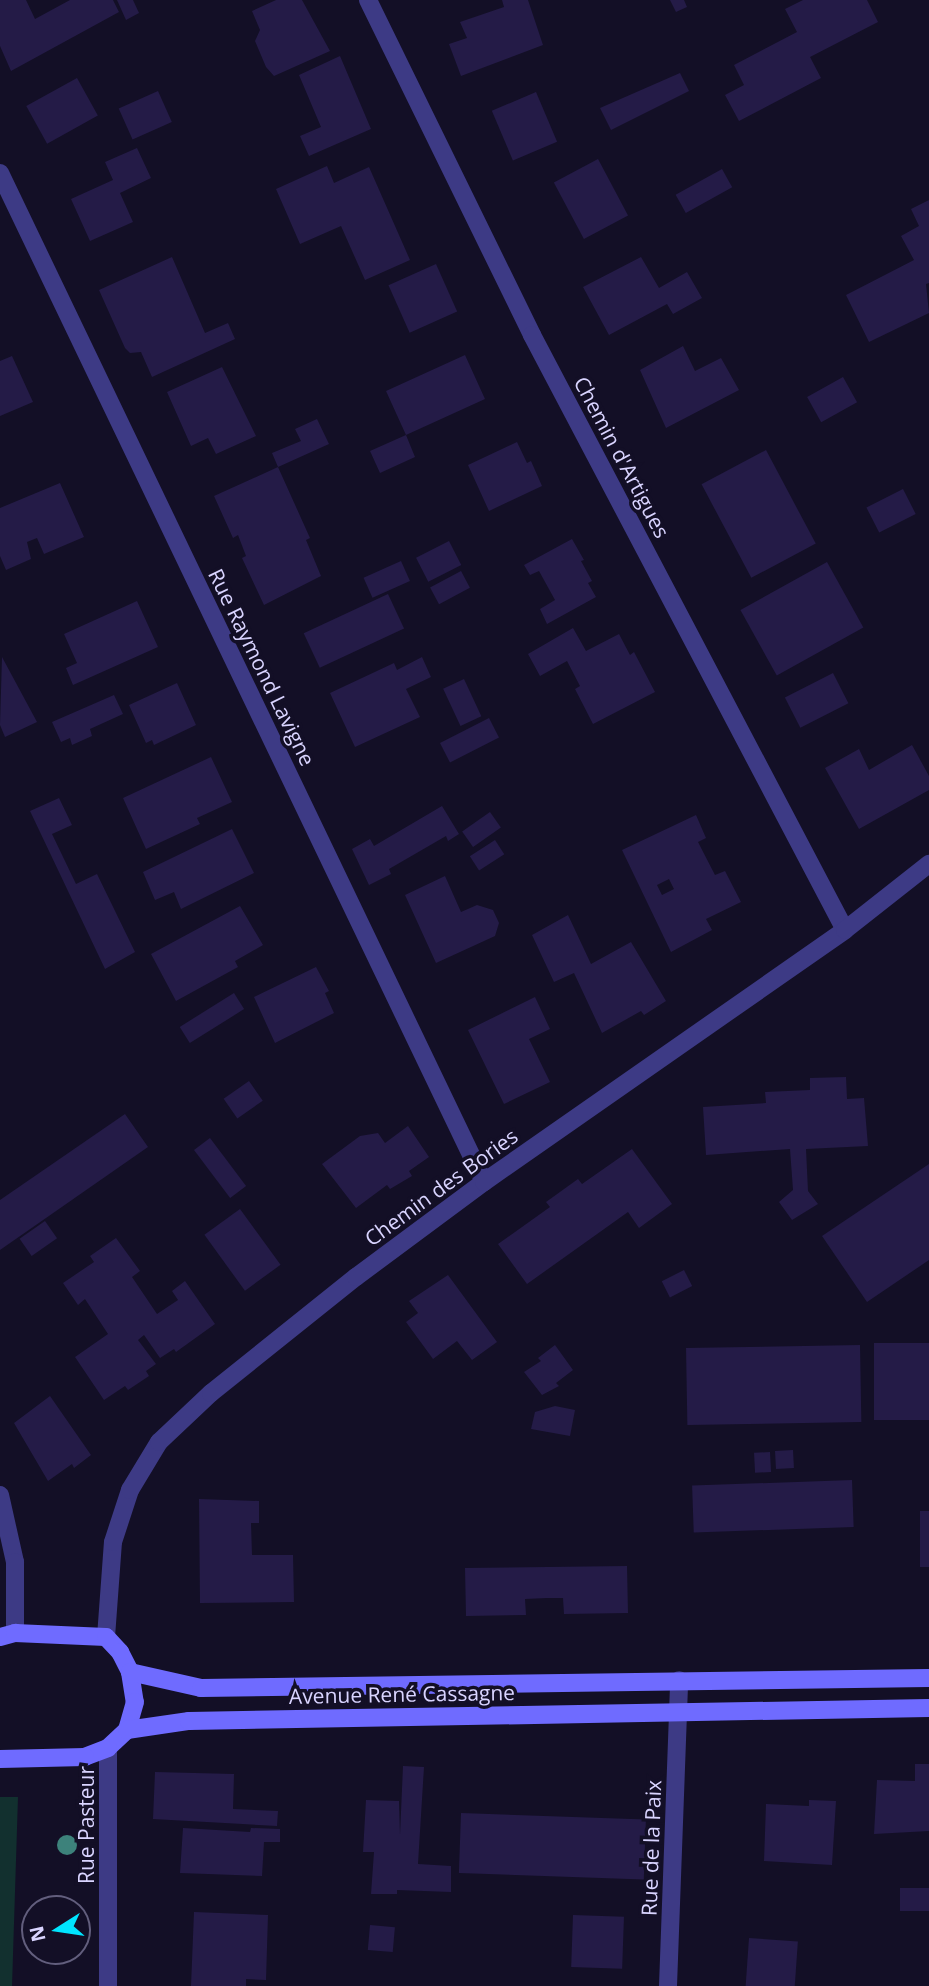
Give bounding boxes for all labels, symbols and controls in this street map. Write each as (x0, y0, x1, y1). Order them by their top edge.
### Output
street label: Chemin d'Artigues (569, 372, 675, 542)
street label: Rue Raymond Lavigne (203, 564, 321, 770)
street label: Chemin des Bories (360, 1123, 522, 1251)
street label: Avenue René Cassagne (289, 1679, 515, 1709)
street label: Rue Pasteur (73, 1766, 99, 1884)
street label: Rue de la Paix (636, 1780, 666, 1916)
north arrow (21, 1895, 91, 1965)
text: N (23, 1924, 52, 1944)

